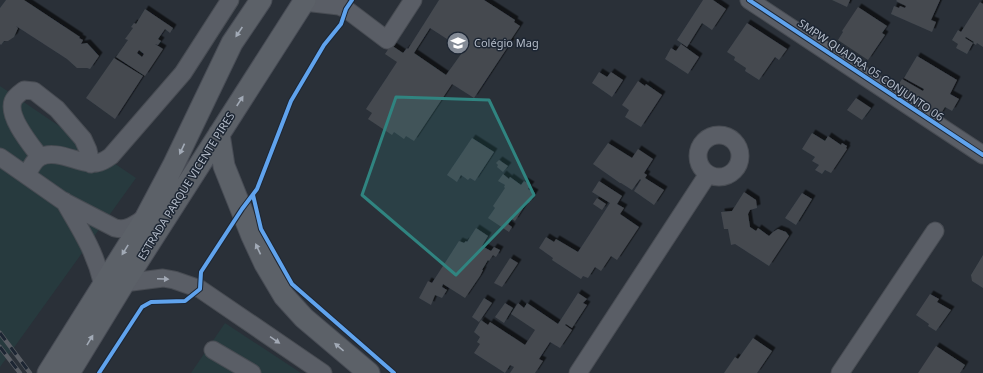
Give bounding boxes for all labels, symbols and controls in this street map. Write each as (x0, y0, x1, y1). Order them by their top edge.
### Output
street label: SMPW QUADRA 05 CONJUNTO 06 (796, 15, 947, 124)
one-way arrow (235, 27, 243, 37)
school or university icon: Colégio Mag (445, 30, 471, 56)
place label: Colégio Mag (474, 35, 539, 50)
one-way arrow (236, 95, 243, 107)
street label: ESTRADA PARQUE VICENTE PIRES (134, 109, 237, 262)
one-way arrow (179, 143, 185, 154)
one-way arrow (254, 242, 260, 254)
one-way arrow (121, 245, 129, 255)
one-way arrow (157, 276, 170, 282)
one-way arrow (86, 334, 93, 346)
one-way arrow (270, 336, 281, 344)
one-way arrow (334, 343, 345, 352)

